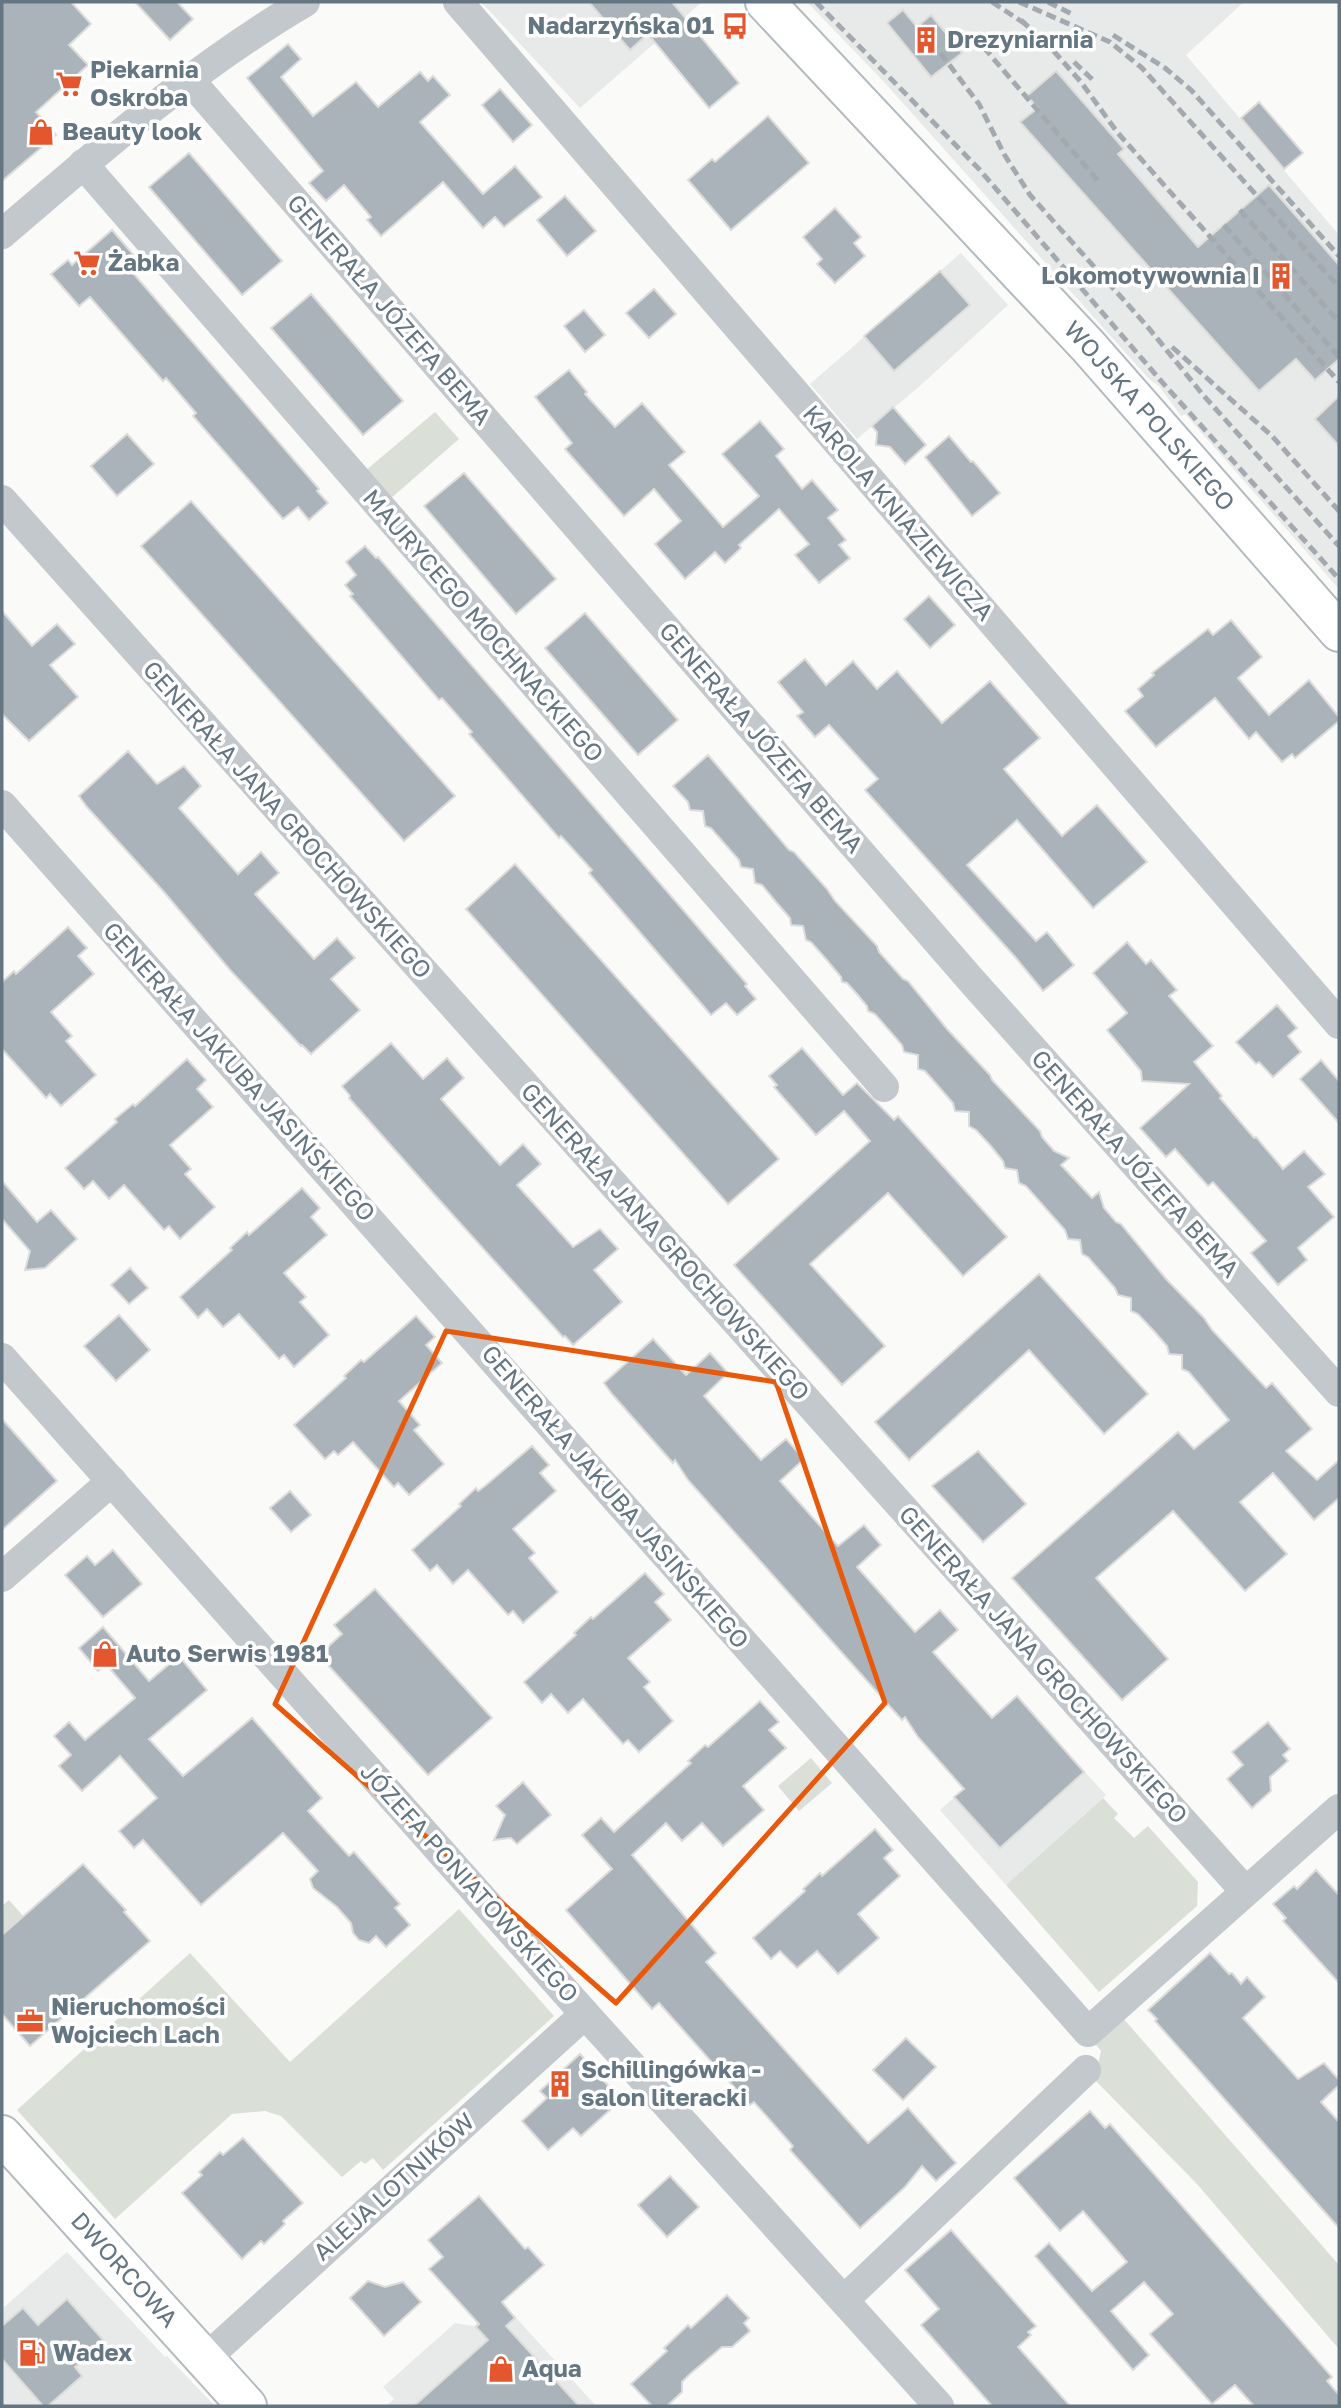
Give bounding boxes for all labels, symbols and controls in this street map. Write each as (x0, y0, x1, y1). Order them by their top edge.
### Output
place label: Nadarzyńska 01 (527, 10, 714, 39)
bus stop icon: Nadarzyńska 01 (720, 11, 750, 41)
place label: Drezyniarnia (947, 24, 1093, 53)
building icon: Drezyniarnia (911, 25, 941, 55)
place label: Piekarnia Oskroba (90, 54, 199, 111)
supermarket icon: Piekarnia Oskroba (54, 69, 84, 99)
place label: Beauty look (62, 116, 202, 145)
shop icon: Beauty look (26, 117, 56, 147)
street label: GENERAŁA JÓZEFA BEMA (282, 188, 498, 430)
place label: Żabka (108, 247, 179, 276)
supermarket icon: Żabka (72, 248, 102, 278)
place label: Lokomotywownia I (1041, 260, 1260, 289)
building icon: Lokomotywownia I (1266, 261, 1296, 291)
street label: WOJSKA POLSKIEGO (1059, 314, 1242, 516)
street label: KAROLA KNIAZIEWICZA (798, 398, 1001, 626)
street label: MAURYCEGO MOCHNACKIEGO (358, 483, 610, 767)
street label: GENERAŁA JÓZEFA BEMA (654, 616, 870, 858)
street label: GENERAŁA JANA GROCHOWSKIEGO (138, 654, 439, 984)
street label: GENERAŁA JAKUBA JASIŃSKIEGO (98, 915, 382, 1227)
street label: GENERAŁA JÓZEFA BEMA (1026, 1043, 1246, 1283)
street label: GENERAŁA JANA GROCHOWSKIEGO (516, 1076, 817, 1406)
street label: GENERAŁA JAKUBA JASIŃSKIEGO (476, 1338, 756, 1654)
street label: GENERAŁA JANA GROCHOWSKIEGO (894, 1499, 1195, 1829)
place label: Auto Serwis 1981 (126, 1638, 328, 1667)
shop icon: Auto Serwis 1981 (90, 1639, 120, 1669)
street label: JÓZEFA PONIATOWSKIEGO (355, 1757, 585, 2007)
place label: Nieruchomości Wojciech Lach (51, 1991, 226, 2048)
office icon: Nieruchomości Wojciech Lach (15, 2006, 45, 2036)
place label: Schillingówka - salon literacki (581, 2054, 761, 2111)
building icon: Schillingówka - salon literacki (545, 2069, 575, 2099)
street label: ALEJA LOTNIKÓW (307, 2106, 479, 2266)
street label: DWORCOWA (66, 2205, 185, 2333)
place label: Wadex (53, 2337, 132, 2366)
fuel station icon: Wadex (17, 2338, 47, 2368)
place label: Aqua (522, 2353, 582, 2382)
shop icon: Aqua (486, 2354, 516, 2384)

